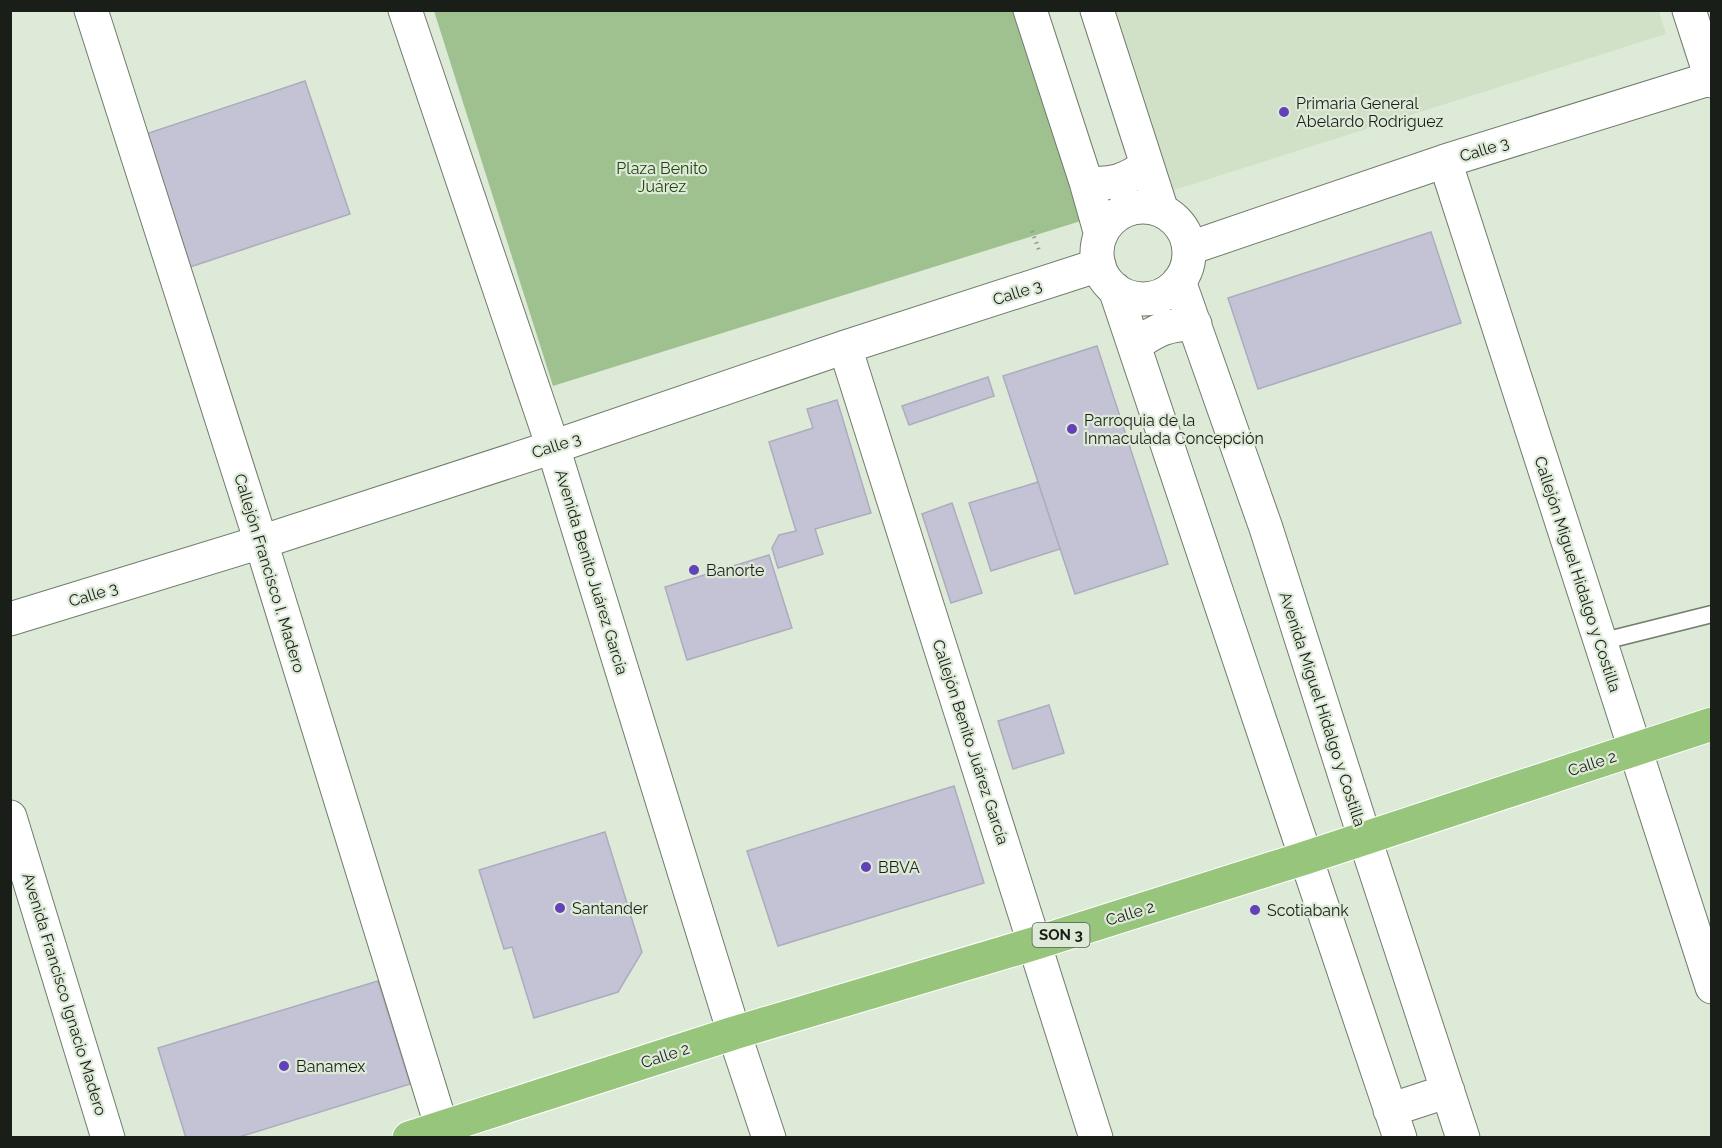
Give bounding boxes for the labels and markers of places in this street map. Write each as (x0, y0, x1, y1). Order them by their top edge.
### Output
place label: Primaria General Abelardo Rodriguez (1296, 94, 1444, 131)
marker: Primaria General Abelardo Rodriguez (1277, 105, 1291, 119)
place label: Parroquia de la Inmaculada Concepción (1084, 411, 1264, 448)
marker: Parroquia de la Inmaculada Concepción (1065, 422, 1079, 436)
place label: Banorte (706, 561, 764, 580)
marker: Banorte (687, 563, 701, 577)
place label: BBVA (878, 858, 920, 877)
marker: BBVA (859, 860, 873, 874)
place label: Santander (572, 899, 648, 918)
marker: Santander (553, 901, 567, 915)
place label: Scotiabank (1267, 901, 1349, 920)
marker: Scotiabank (1248, 903, 1262, 917)
place label: Banamex (296, 1057, 365, 1076)
marker: Banamex (277, 1059, 291, 1073)

